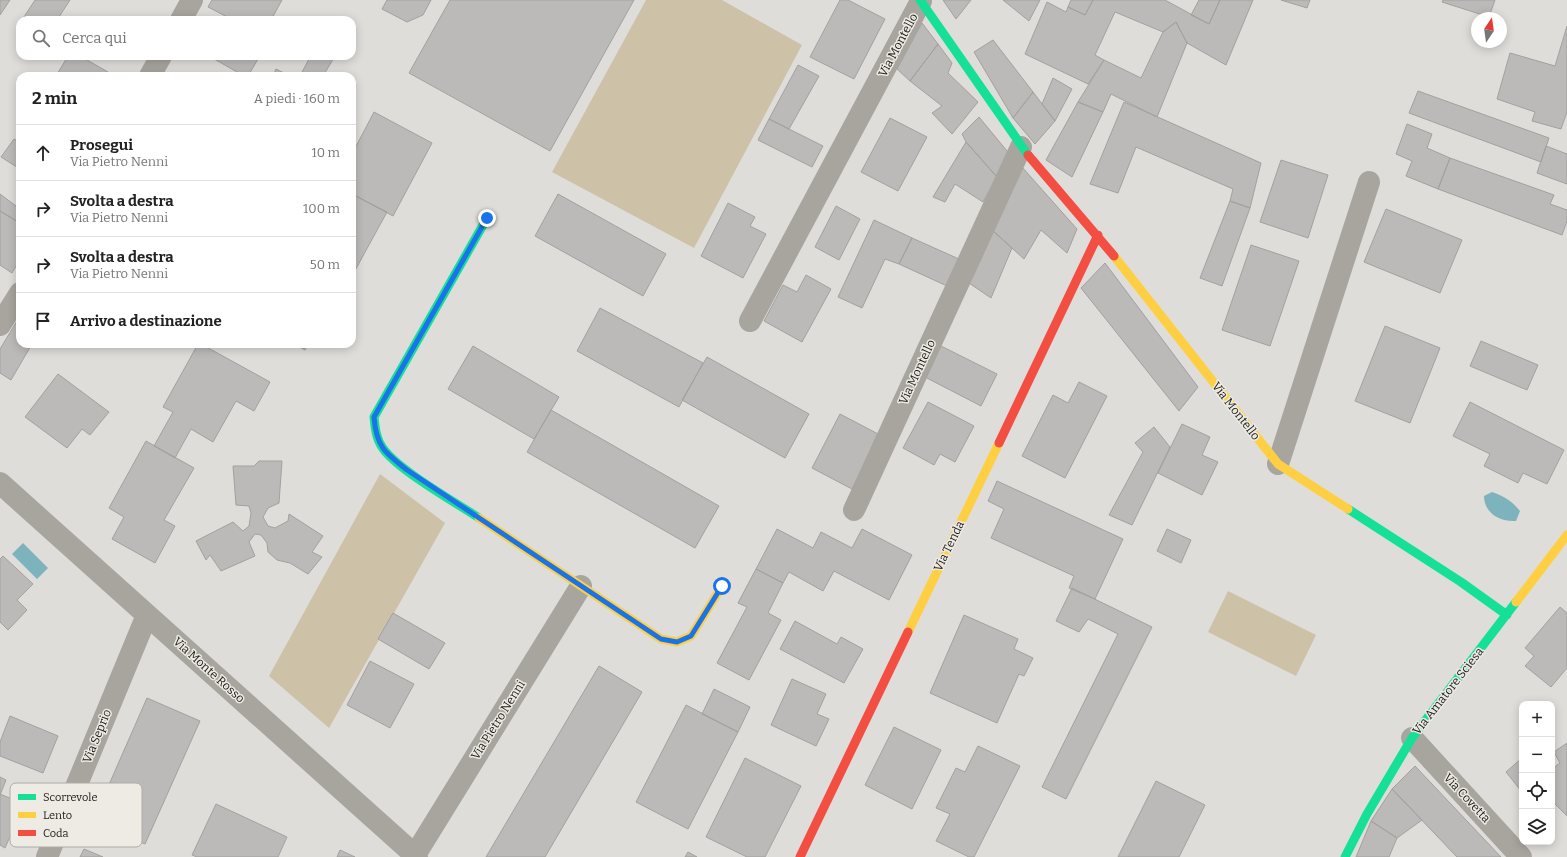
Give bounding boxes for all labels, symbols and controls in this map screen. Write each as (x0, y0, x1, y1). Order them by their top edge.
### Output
street label: Via Montello (875, 11, 921, 79)
north arrow (1471, 12, 1507, 48)
search box (16, 16, 356, 60)
icon: search (30, 27, 52, 49)
text: Cerca qui (62, 29, 127, 47)
text: 2 min (32, 88, 77, 109)
text: A piedi · 160 m (254, 91, 340, 106)
text: Prosegui (70, 136, 133, 154)
icon: ahead (32, 142, 54, 164)
text: 10 m (311, 145, 340, 160)
text: Via Pietro Nenni (70, 154, 168, 169)
text: Svolta a destra (70, 192, 174, 210)
icon: right (32, 198, 54, 220)
text: 100 m (303, 201, 340, 216)
route end (478, 209, 496, 227)
text: Via Pietro Nenni (70, 210, 168, 225)
text: Svolta a destra (70, 248, 174, 266)
icon: right (32, 254, 54, 276)
text: 50 m (310, 257, 340, 272)
text: Via Pietro Nenni (70, 266, 168, 281)
icon: arrive (32, 310, 54, 332)
text: Arrivo a destinazione (70, 312, 222, 330)
street label: Via Montello (896, 337, 938, 407)
street label: Via Montello (1209, 379, 1263, 443)
street label: Via Tenda (931, 518, 967, 573)
route start (713, 577, 731, 595)
street label: Via Monte Rosso (170, 634, 248, 706)
street label: Via Amatore Sciesa (1410, 644, 1487, 737)
street label: Via Pietro Nenni (468, 678, 528, 762)
map controls (1519, 701, 1555, 845)
button: + (1519, 701, 1555, 737)
street label: Via Seprio (80, 707, 114, 765)
button: − (1519, 737, 1555, 773)
street label: Via Covetta (1441, 771, 1494, 826)
button: locate (1519, 773, 1555, 809)
legend (10, 783, 142, 847)
text: Scorrevole (43, 791, 97, 804)
text: Lento (43, 809, 72, 822)
button: layers (1519, 809, 1555, 845)
text: Coda (43, 827, 69, 840)

